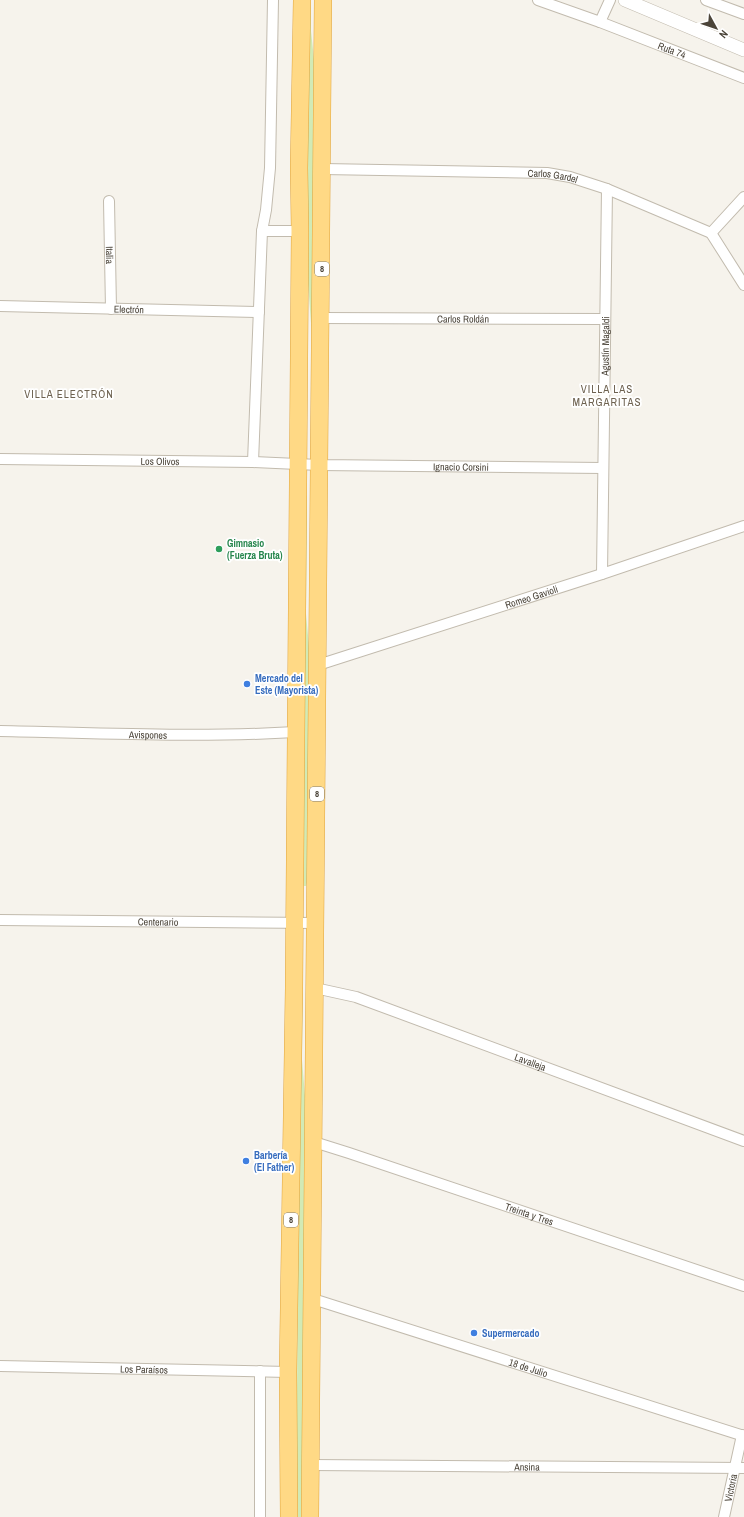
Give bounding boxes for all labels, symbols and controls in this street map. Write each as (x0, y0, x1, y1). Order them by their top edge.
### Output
north arrow (696, 8, 736, 48)
text: N (716, 27, 731, 41)
street label: Ruta 74 (656, 39, 688, 62)
street label: Carlos Gardel (528, 167, 580, 186)
street label: Italia (103, 246, 116, 264)
road number: 8 (315, 262, 329, 276)
street label: Electrón (114, 303, 144, 316)
street label: Carlos Roldán (437, 312, 489, 326)
street label: Agustín Magaldi (599, 316, 612, 377)
district label: VILLA LAS MARGARITAS (573, 382, 641, 409)
district label: VILLA ELECTRÓN (24, 387, 114, 401)
street label: Los Olivos (141, 455, 179, 468)
street label: Ignacio Corsini (433, 460, 489, 474)
place label: Gimnasio (Fuerza Bruta) (227, 537, 283, 562)
marker: Gimnasio (Fuerza Bruta) (214, 544, 224, 554)
street label: Romeo Gavioli (503, 583, 560, 612)
place label: Mercado del Este (Mayorista) (255, 672, 319, 697)
marker: Mercado del Este (Mayorista) (242, 679, 252, 689)
street label: Avispones (128, 728, 167, 742)
road number: 8 (310, 787, 324, 801)
street label: Centenario (138, 915, 179, 929)
street label: Lavalleja (513, 1050, 548, 1074)
place label: Barbería (El Father) (254, 1149, 294, 1174)
marker: Barbería (El Father) (241, 1156, 251, 1166)
street label: Treinta y Tres (503, 1200, 555, 1228)
road number: 8 (284, 1213, 298, 1227)
place label: Supermercado (482, 1327, 539, 1340)
marker: Supermercado (469, 1328, 479, 1338)
street label: 18 de Julio (507, 1356, 550, 1380)
street label: Los Paraísos (120, 1363, 168, 1376)
street label: Ansina (513, 1460, 540, 1474)
street label: Victoria (722, 1472, 740, 1503)

